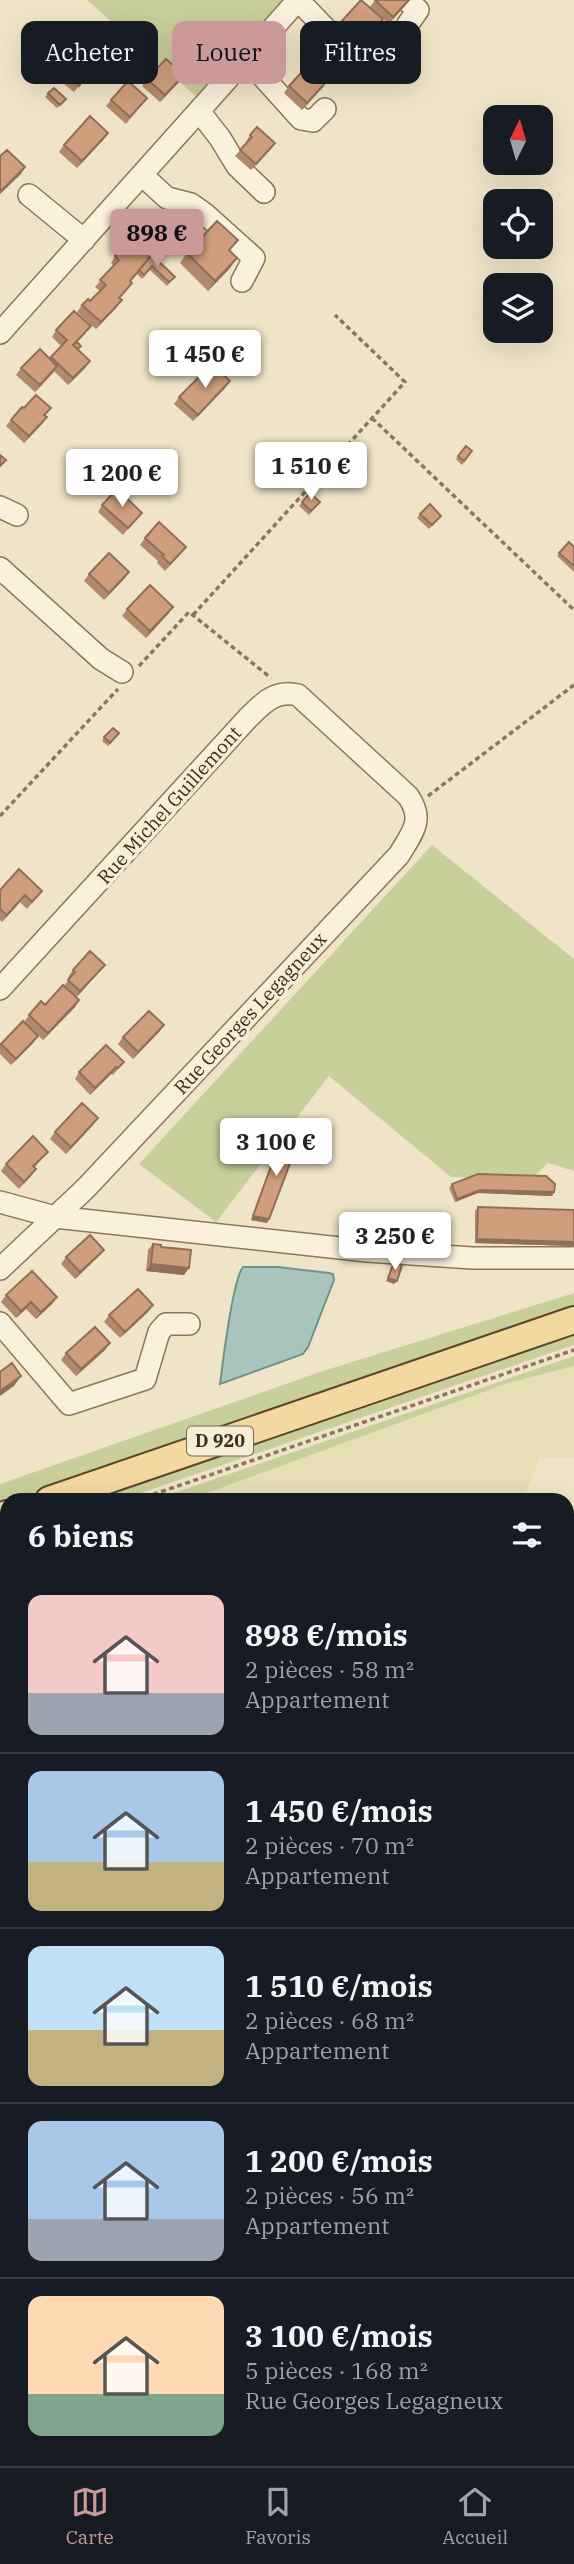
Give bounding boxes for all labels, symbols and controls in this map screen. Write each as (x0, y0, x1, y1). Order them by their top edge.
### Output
chip: Acheter (21, 21, 158, 84)
chip: Louer (172, 21, 286, 84)
chip: Filtres (300, 21, 421, 84)
north arrow (483, 105, 553, 175)
map controls (483, 105, 553, 343)
button: locate (483, 189, 553, 259)
pin: 898 € (108, 210, 206, 269)
text: 898 € (126, 217, 188, 247)
button: layers (483, 273, 553, 343)
pin: 1 450 € (140, 330, 270, 390)
text: 1 450 € (165, 338, 245, 368)
pin: 1 510 € (246, 442, 376, 502)
pin: 1 200 € (57, 449, 187, 509)
text: 1 510 € (271, 450, 351, 480)
text: 1 200 € (82, 457, 162, 487)
street label: Rue Michel Guillemont (92, 721, 246, 889)
street label: Rue Georges Legagneux (169, 927, 332, 1099)
pin: 3 100 € (211, 1118, 341, 1178)
text: 3 100 € (236, 1126, 316, 1156)
pin: 3 250 € (330, 1212, 460, 1272)
text: 3 250 € (355, 1220, 435, 1250)
road number: D 920 (187, 1426, 253, 1456)
text: 6 biens (28, 1516, 134, 1555)
icon: filters (508, 1516, 546, 1554)
text: 898 €/mois (245, 1615, 408, 1654)
icon: home (84, 1623, 168, 1707)
text: 2 pièces · 58 m² (245, 1654, 414, 1684)
text: Appartement (245, 1684, 389, 1714)
text: 1 450 €/mois (245, 1791, 433, 1830)
icon: home (84, 1799, 168, 1883)
text: 2 pièces · 70 m² (245, 1830, 414, 1860)
text: Appartement (245, 1860, 389, 1890)
text: 1 510 €/mois (245, 1966, 433, 2005)
icon: home (84, 1974, 168, 2058)
text: 2 pièces · 68 m² (245, 2005, 414, 2035)
text: Appartement (245, 2035, 389, 2065)
text: 1 200 €/mois (245, 2141, 433, 2180)
icon: home (84, 2149, 168, 2233)
text: 2 pièces · 56 m² (245, 2180, 414, 2210)
text: Appartement (245, 2210, 389, 2240)
text: 3 100 €/mois (245, 2316, 433, 2355)
icon: home (84, 2324, 168, 2408)
text: 5 pièces · 168 m² (245, 2355, 428, 2385)
text: Rue Georges Legagneux (245, 2385, 503, 2415)
tab: Carte (66, 2483, 114, 2549)
tab: Favoris (245, 2483, 311, 2549)
tab: Accueil (442, 2483, 508, 2549)

